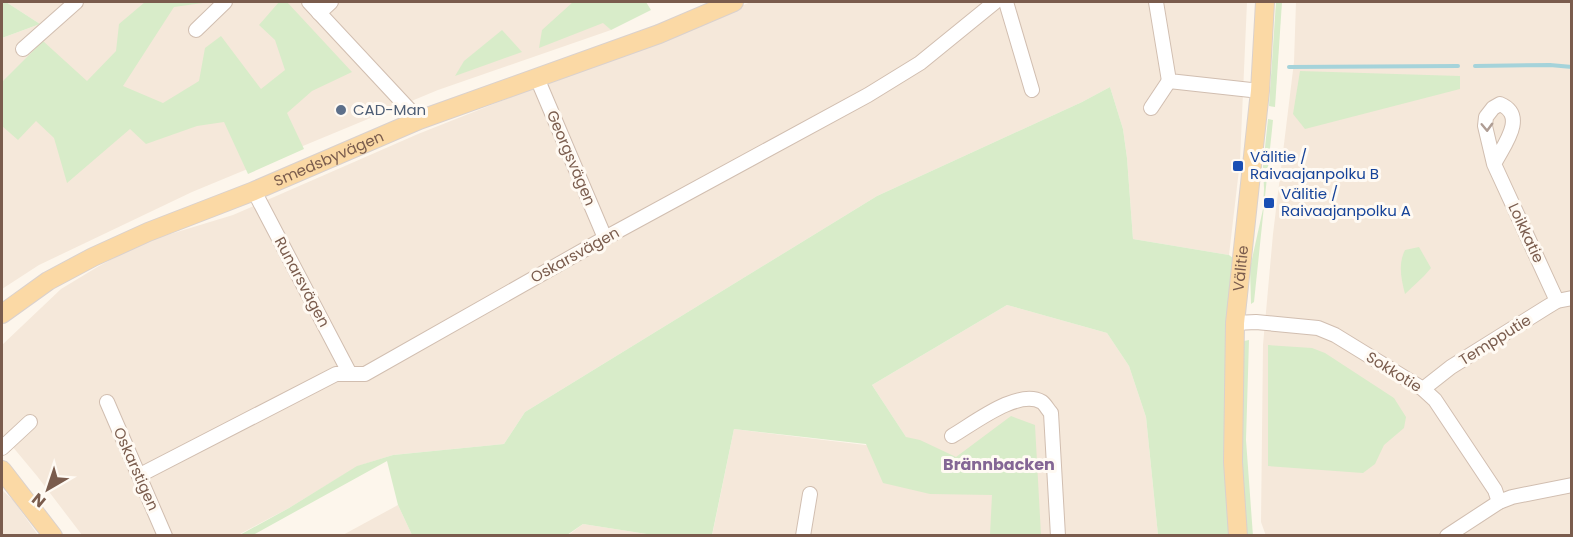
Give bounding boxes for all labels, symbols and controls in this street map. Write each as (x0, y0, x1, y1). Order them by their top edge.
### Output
place label: CAD-Man (353, 99, 426, 120)
marker: CAD-Man (334, 103, 348, 117)
street label: Georgsvägen (542, 107, 601, 209)
one-way arrow (1481, 122, 1494, 131)
street label: Smedsbyvägen (270, 125, 387, 191)
place label: Välitie / Raivaajanpolku B (1250, 146, 1379, 184)
marker: Välitie / Raivaajanpolku B (1231, 159, 1245, 173)
place label: Välitie / Raivaajanpolku A (1281, 183, 1411, 221)
marker: Välitie / Raivaajanpolku A (1262, 196, 1276, 210)
street label: Loikkatie (1503, 199, 1549, 266)
street label: Oskarsvägen (527, 221, 623, 288)
street label: Runarsvägen (270, 233, 335, 331)
street label: Välitie (1227, 244, 1253, 293)
street label: Tempputie (1455, 309, 1535, 370)
street label: Sokkotie (1362, 346, 1426, 397)
street label: Oskarstigen (109, 424, 164, 514)
district label: Brännbacken (943, 453, 1055, 476)
north arrow (18, 459, 78, 519)
text: N (27, 488, 51, 513)

